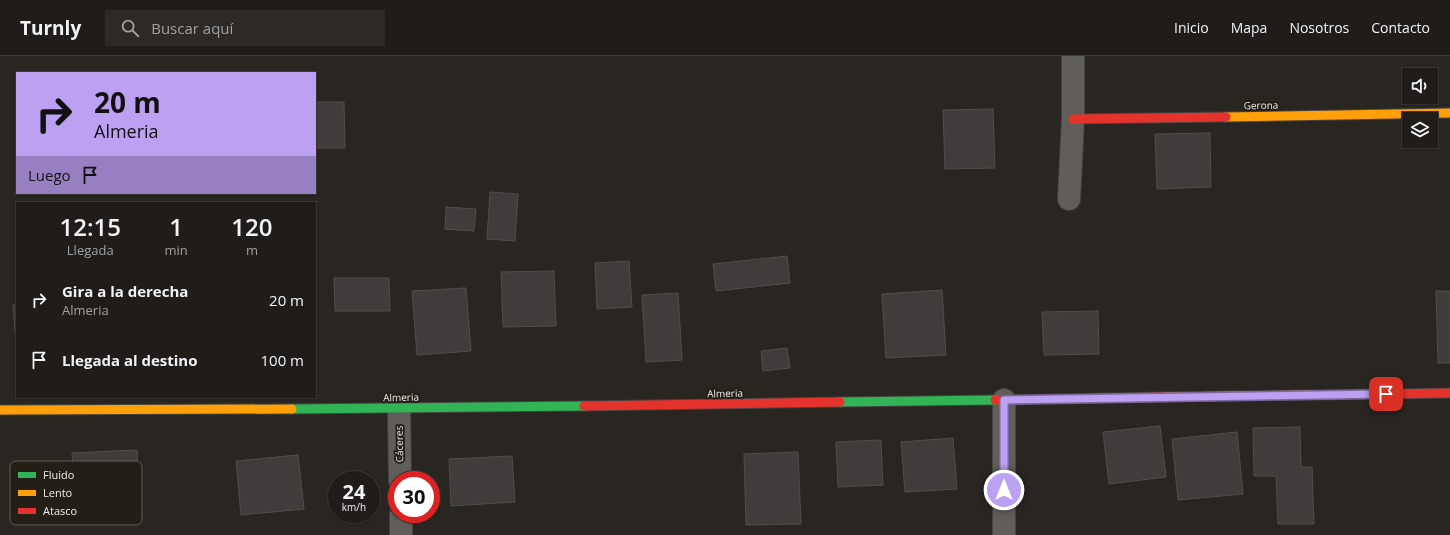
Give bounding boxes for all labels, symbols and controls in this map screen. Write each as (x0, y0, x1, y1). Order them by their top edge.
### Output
search box (105, 10, 385, 46)
text: Turnly (20, 15, 81, 41)
icon: search (119, 17, 141, 39)
text: Buscar aquí (151, 18, 233, 38)
text: Inicio (1174, 18, 1209, 37)
text: Mapa (1231, 18, 1267, 37)
text: Nosotros (1289, 18, 1349, 37)
text: Contacto (1371, 18, 1430, 37)
map controls (1402, 68, 1438, 148)
button: sound (1402, 68, 1438, 104)
text: 20 m (94, 83, 161, 121)
icon: right (28, 88, 80, 140)
street label: Gerona (1244, 98, 1278, 112)
button: layers (1402, 112, 1438, 148)
text: Almeria (94, 119, 159, 143)
icon: arrive (79, 164, 101, 186)
text: Luego (28, 165, 71, 185)
text: 12:15 (60, 210, 121, 243)
text: 1 (169, 210, 183, 243)
text: 120 (231, 210, 272, 243)
text: Llegada (67, 241, 114, 259)
text: min (165, 241, 188, 259)
text: m (246, 241, 258, 259)
text: Gira a la derecha (62, 281, 188, 301)
icon: right (28, 289, 50, 311)
text: 20 m (269, 290, 304, 310)
text: Almeria (62, 301, 109, 319)
icon: arrive (28, 349, 50, 371)
text: Llegada al destino (62, 350, 197, 370)
text: 100 m (260, 350, 304, 370)
pin (1369, 377, 1403, 411)
icon: arrive (1375, 383, 1397, 405)
street label: Almeria (707, 386, 743, 400)
street label: Almeria (383, 390, 419, 404)
street label: Cáceres (392, 425, 406, 462)
legend (10, 461, 142, 525)
text: Fluido (43, 467, 75, 482)
position arrow (983, 469, 1025, 511)
speed limit sign: 30 (388, 471, 440, 523)
text: 24 (343, 478, 365, 505)
text: Lento (43, 485, 73, 500)
text: km/h (342, 500, 366, 514)
text: Atasco (43, 503, 78, 518)

